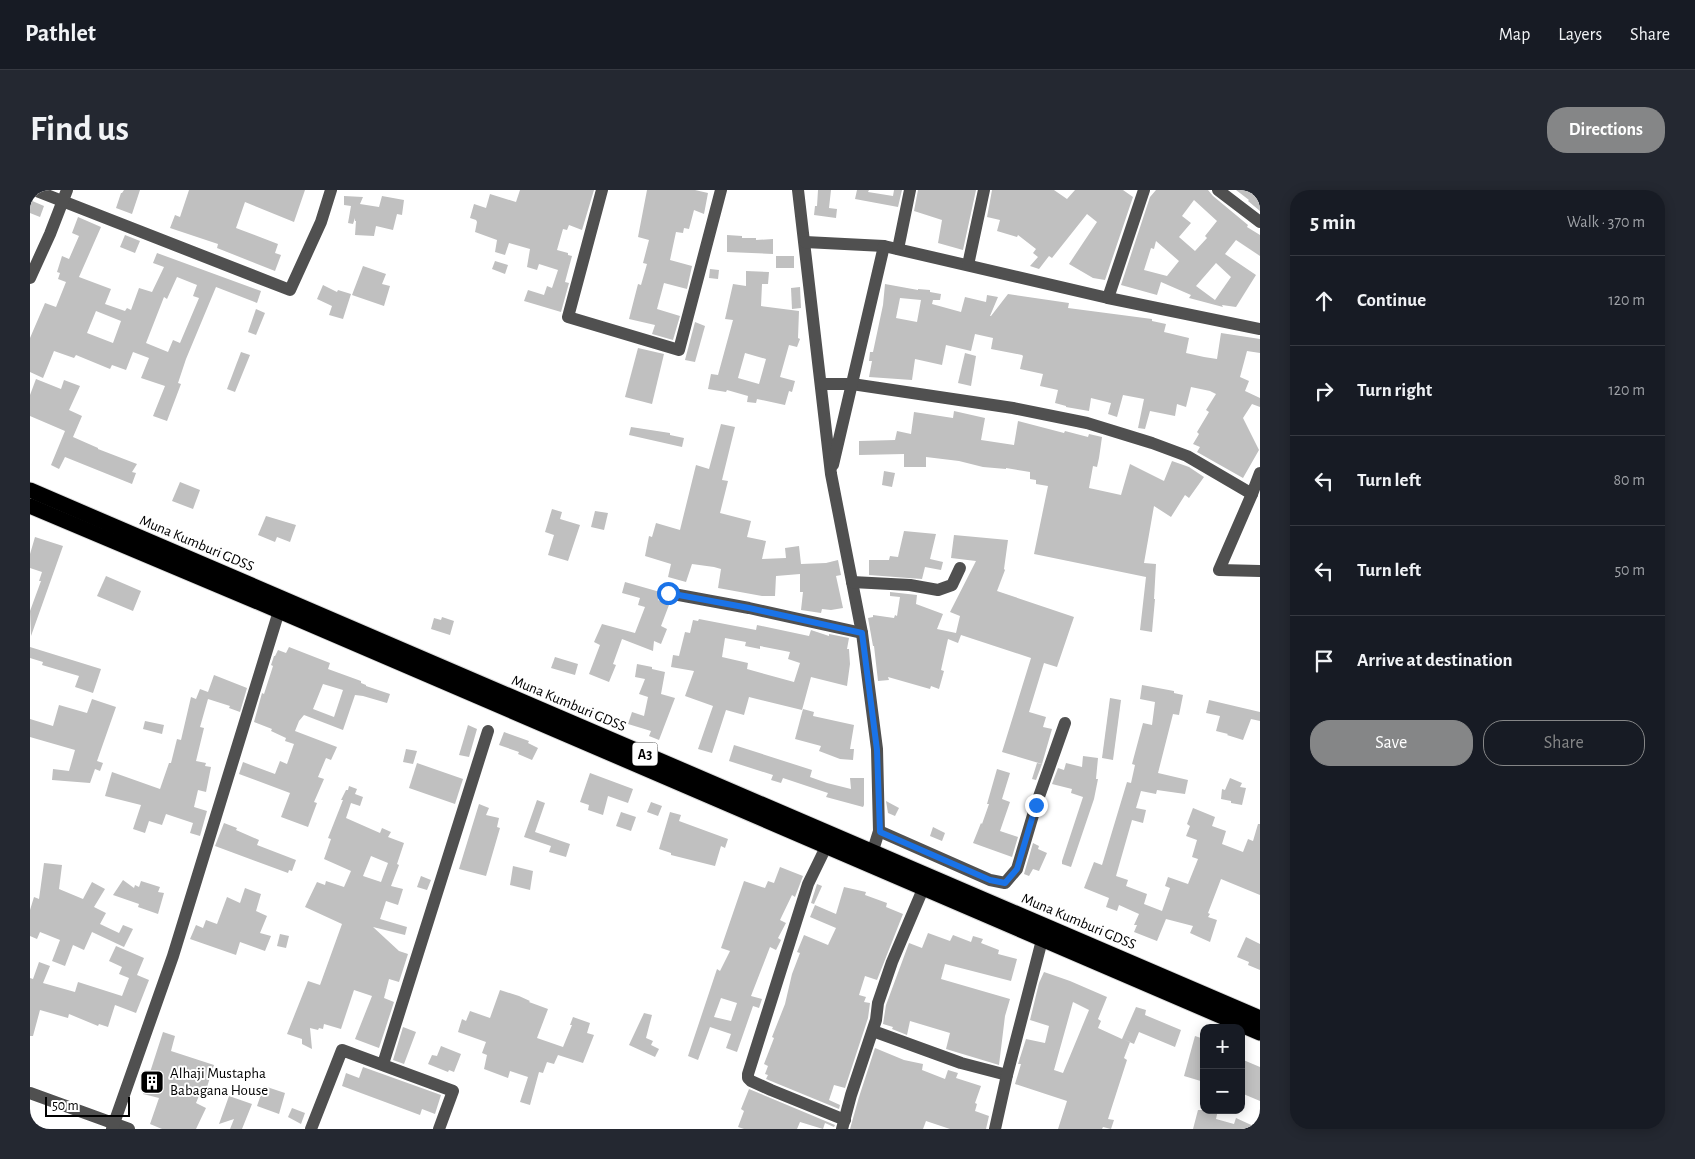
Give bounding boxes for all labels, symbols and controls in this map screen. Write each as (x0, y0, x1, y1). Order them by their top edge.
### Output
text: Pathlet (25, 22, 96, 46)
text: Map (1499, 26, 1530, 44)
text: Layers (1558, 26, 1602, 44)
text: Share (1630, 26, 1670, 44)
button: Directions (1547, 107, 1665, 153)
text: Find us (30, 112, 129, 147)
text: 5 min (1310, 212, 1356, 233)
text: Walk · 370 m (1567, 214, 1645, 230)
icon: ahead (1310, 287, 1338, 315)
text: Continue (1357, 291, 1426, 310)
text: 120 m (1608, 292, 1645, 308)
icon: right (1310, 377, 1338, 405)
text: Turn right (1357, 381, 1432, 400)
text: 120 m (1608, 382, 1645, 398)
icon: left (1310, 467, 1338, 495)
text: Turn left (1357, 471, 1421, 490)
text: 80 m (1614, 472, 1645, 488)
street label: Muna Kumburi GDSS (137, 513, 256, 574)
icon: left (1310, 557, 1338, 585)
text: Turn left (1357, 561, 1421, 580)
text: 50 m (1614, 562, 1645, 578)
route start (657, 582, 680, 605)
icon: arrive (1310, 647, 1338, 675)
text: Arrive at destination (1357, 651, 1513, 670)
street label: Muna Kumburi GDSS (509, 673, 628, 734)
button: Save (1310, 720, 1473, 766)
button: Share (1483, 720, 1645, 766)
road number: A3 (632, 742, 658, 766)
route end (1025, 794, 1048, 817)
street label: Muna Kumburi GDSS (1019, 891, 1138, 952)
map controls (1200, 1024, 1245, 1114)
button: + (1200, 1024, 1245, 1069)
place label: Alhaji Mustapha Babagana House (170, 1066, 268, 1098)
building icon: Alhaji Mustapha Babagana House (139, 1069, 165, 1095)
button: − (1200, 1069, 1245, 1114)
scale bar (45, 1094, 130, 1117)
text: 50 m (52, 1099, 79, 1113)

